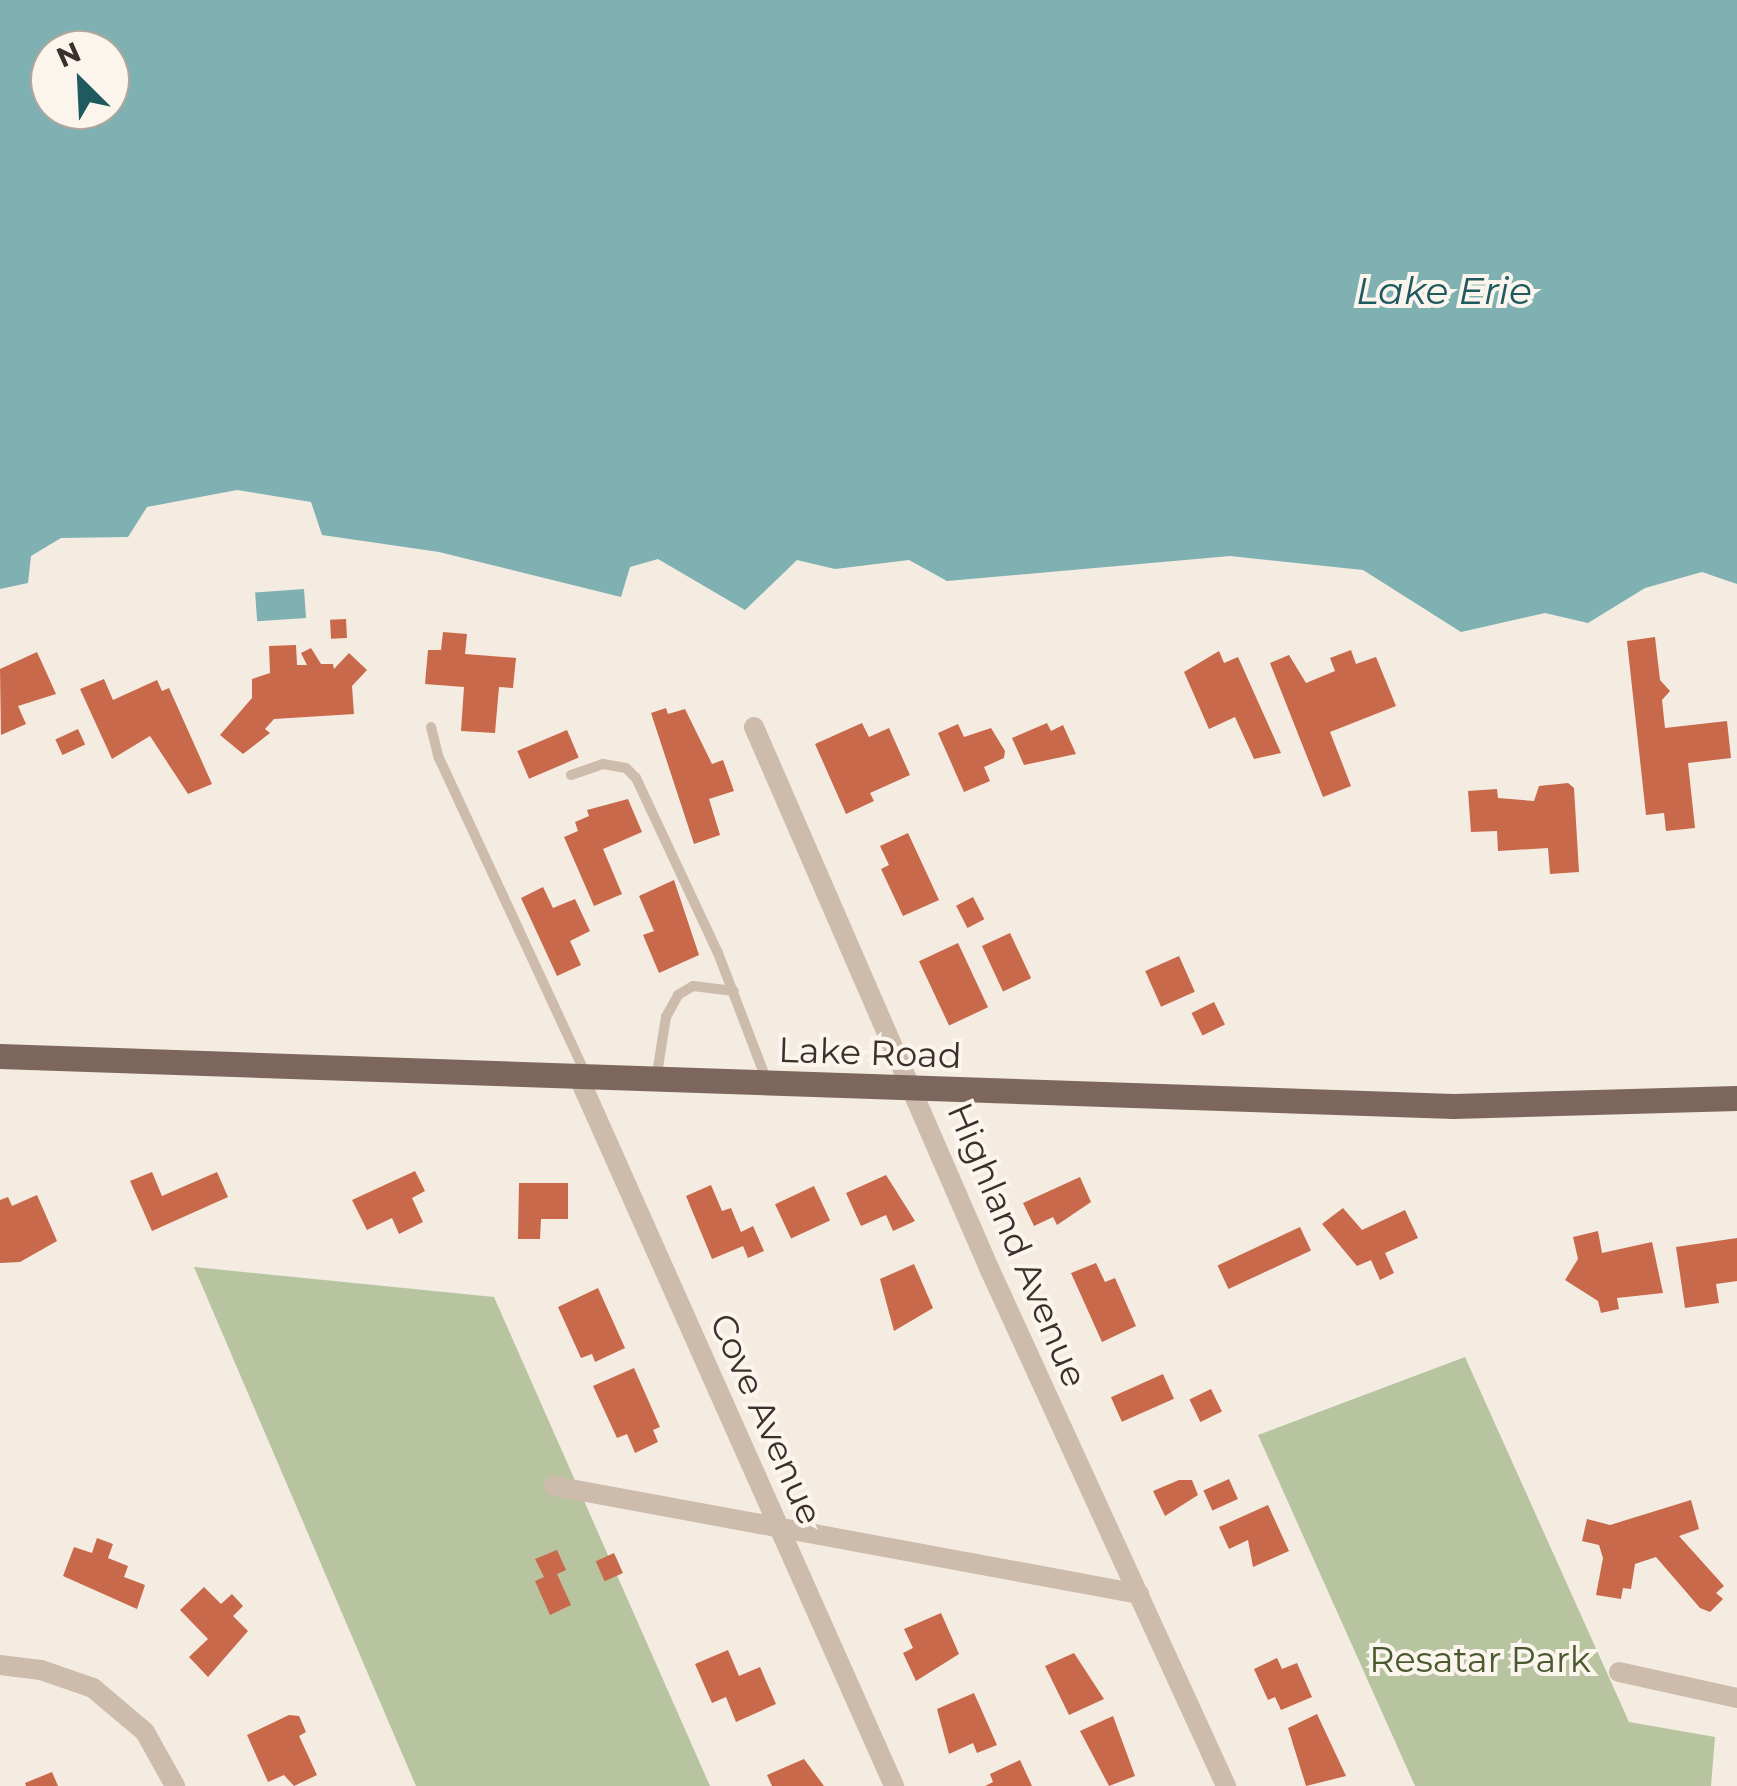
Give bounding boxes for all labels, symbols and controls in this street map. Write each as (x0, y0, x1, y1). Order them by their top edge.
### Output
north arrow (30, 30, 130, 130)
text: N (51, 34, 86, 75)
water label: Lake Erie (1356, 268, 1532, 314)
street label: Lake Road (778, 1029, 962, 1077)
street label: Highland Avenue (938, 1097, 1096, 1393)
street label: Cove Avenue (701, 1307, 831, 1531)
park label: Resatar Park (1369, 1639, 1591, 1681)

